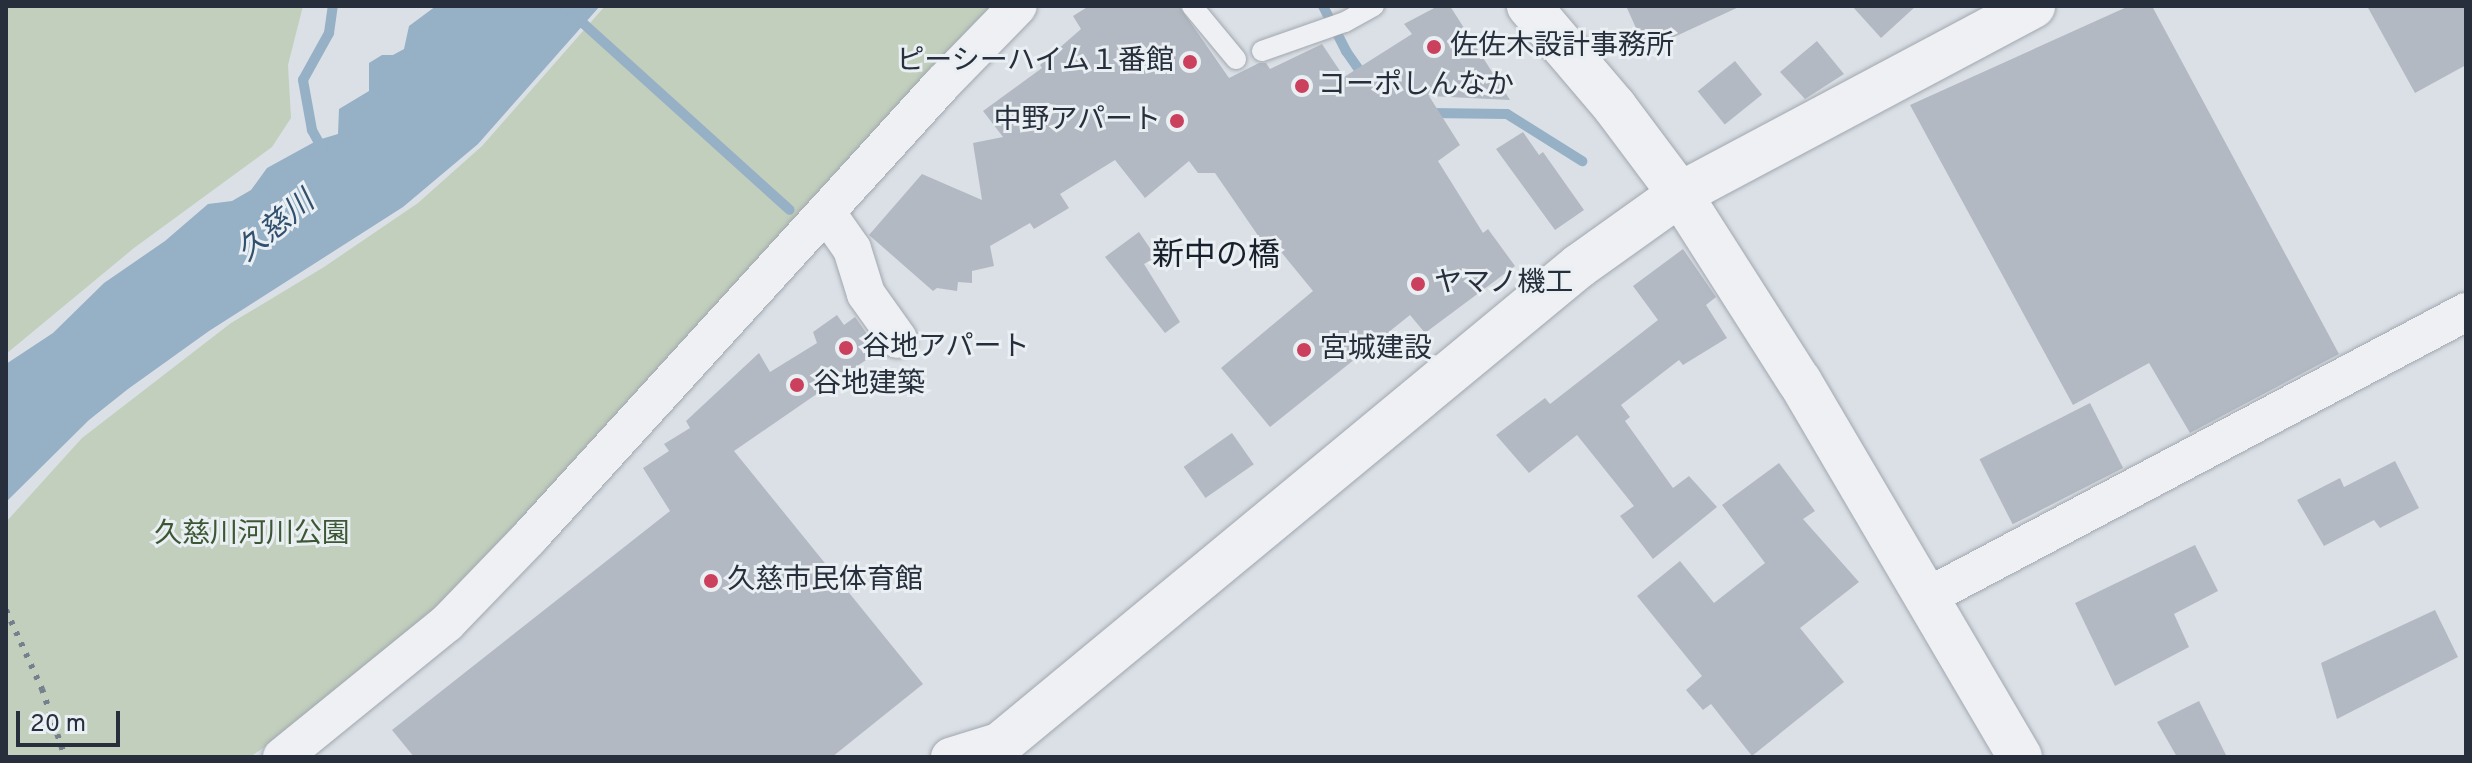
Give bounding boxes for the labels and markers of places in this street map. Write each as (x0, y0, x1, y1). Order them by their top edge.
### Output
place label: 佐佐木設計事務所 (1450, 30, 1674, 64)
marker: 佐佐木設計事務所 (1425, 38, 1443, 56)
place label: ピーシーハイム１番館 (894, 45, 1174, 79)
marker: ピーシーハイム１番館 (1181, 53, 1199, 71)
place label: コーポしんなか (1318, 69, 1514, 103)
marker: コーポしんなか (1293, 77, 1311, 95)
place label: 中野アパート (993, 104, 1161, 138)
marker: 中野アパート (1168, 112, 1186, 130)
place label: ヤマノ機工 (1434, 267, 1574, 301)
marker: ヤマノ機工 (1409, 275, 1427, 293)
place label: 谷地アパート (862, 331, 1030, 365)
place label: 宮城建設 (1320, 333, 1432, 367)
marker: 谷地アパート (837, 339, 855, 357)
marker: 宮城建設 (1295, 341, 1313, 359)
place label: 谷地建築 (813, 368, 925, 402)
marker: 谷地建築 (788, 376, 806, 394)
place label: 久慈市民体育館 (727, 564, 923, 598)
marker: 久慈市民体育館 (702, 572, 720, 590)

